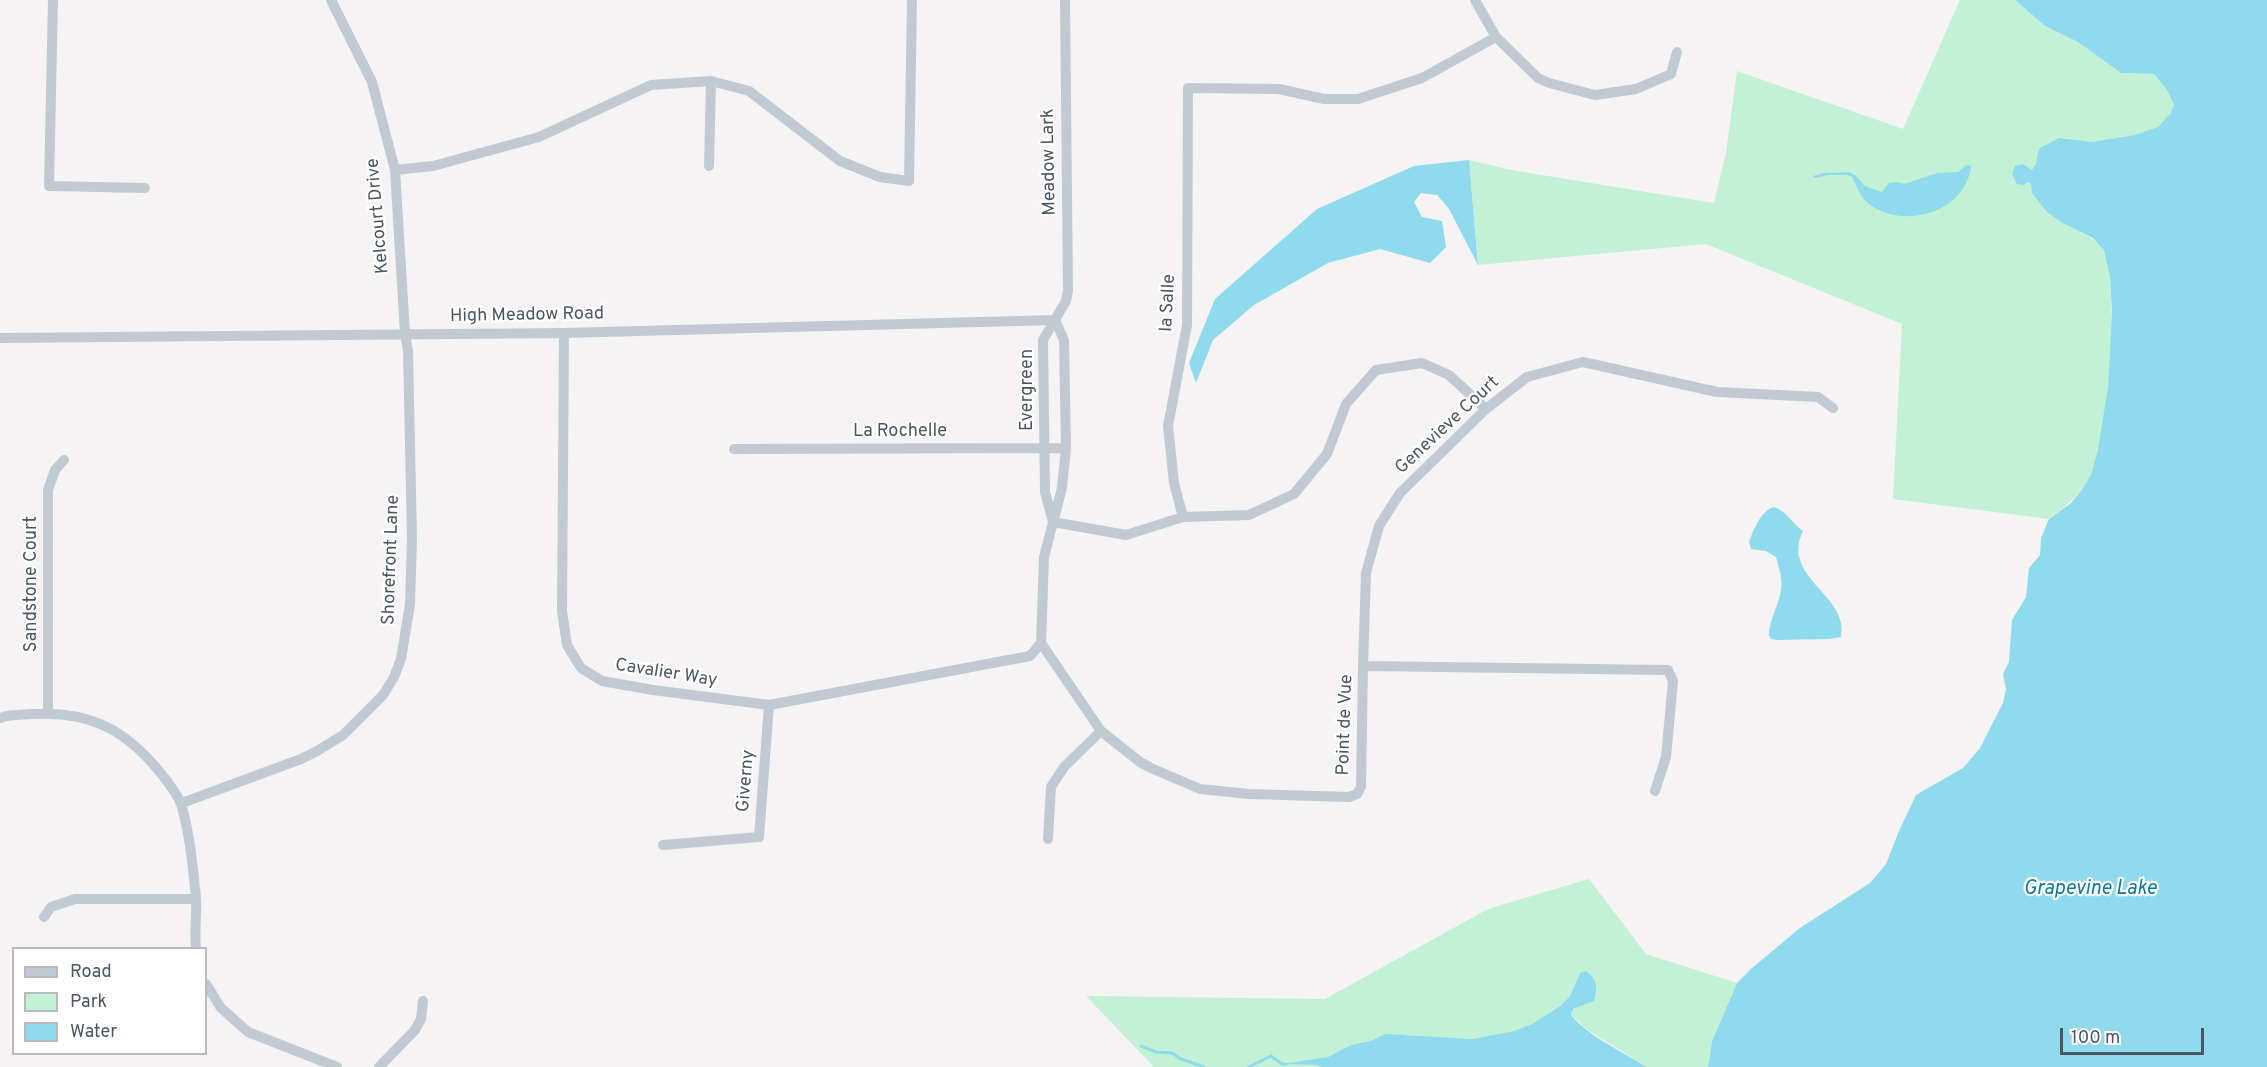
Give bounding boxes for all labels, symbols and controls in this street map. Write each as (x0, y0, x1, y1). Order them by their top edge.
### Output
street label: Meadow Lark (1038, 108, 1062, 216)
street label: Kelcourt Drive (363, 157, 395, 275)
street label: la Salle (1157, 274, 1181, 332)
street label: High Meadow Road (450, 304, 604, 328)
street label: Evergreen (1017, 349, 1039, 431)
street label: Genevieve Court (1392, 372, 1504, 480)
street label: La Rochelle (853, 421, 947, 443)
street label: Shorefront Lane (379, 495, 405, 625)
street label: Sandstone Court (21, 516, 43, 652)
street label: Cavalier Way (613, 655, 719, 693)
street label: Point de Vue (1333, 674, 1359, 776)
street label: Giverny (734, 749, 760, 813)
water label: Grapevine Lake (2023, 878, 2157, 902)
legend (12, 947, 207, 1055)
text: Road (70, 961, 112, 984)
text: Park (70, 991, 107, 1014)
scale bar (2063, 1016, 2207, 1054)
text: Water (70, 1021, 117, 1044)
text: 100 m (2071, 1027, 2120, 1050)

